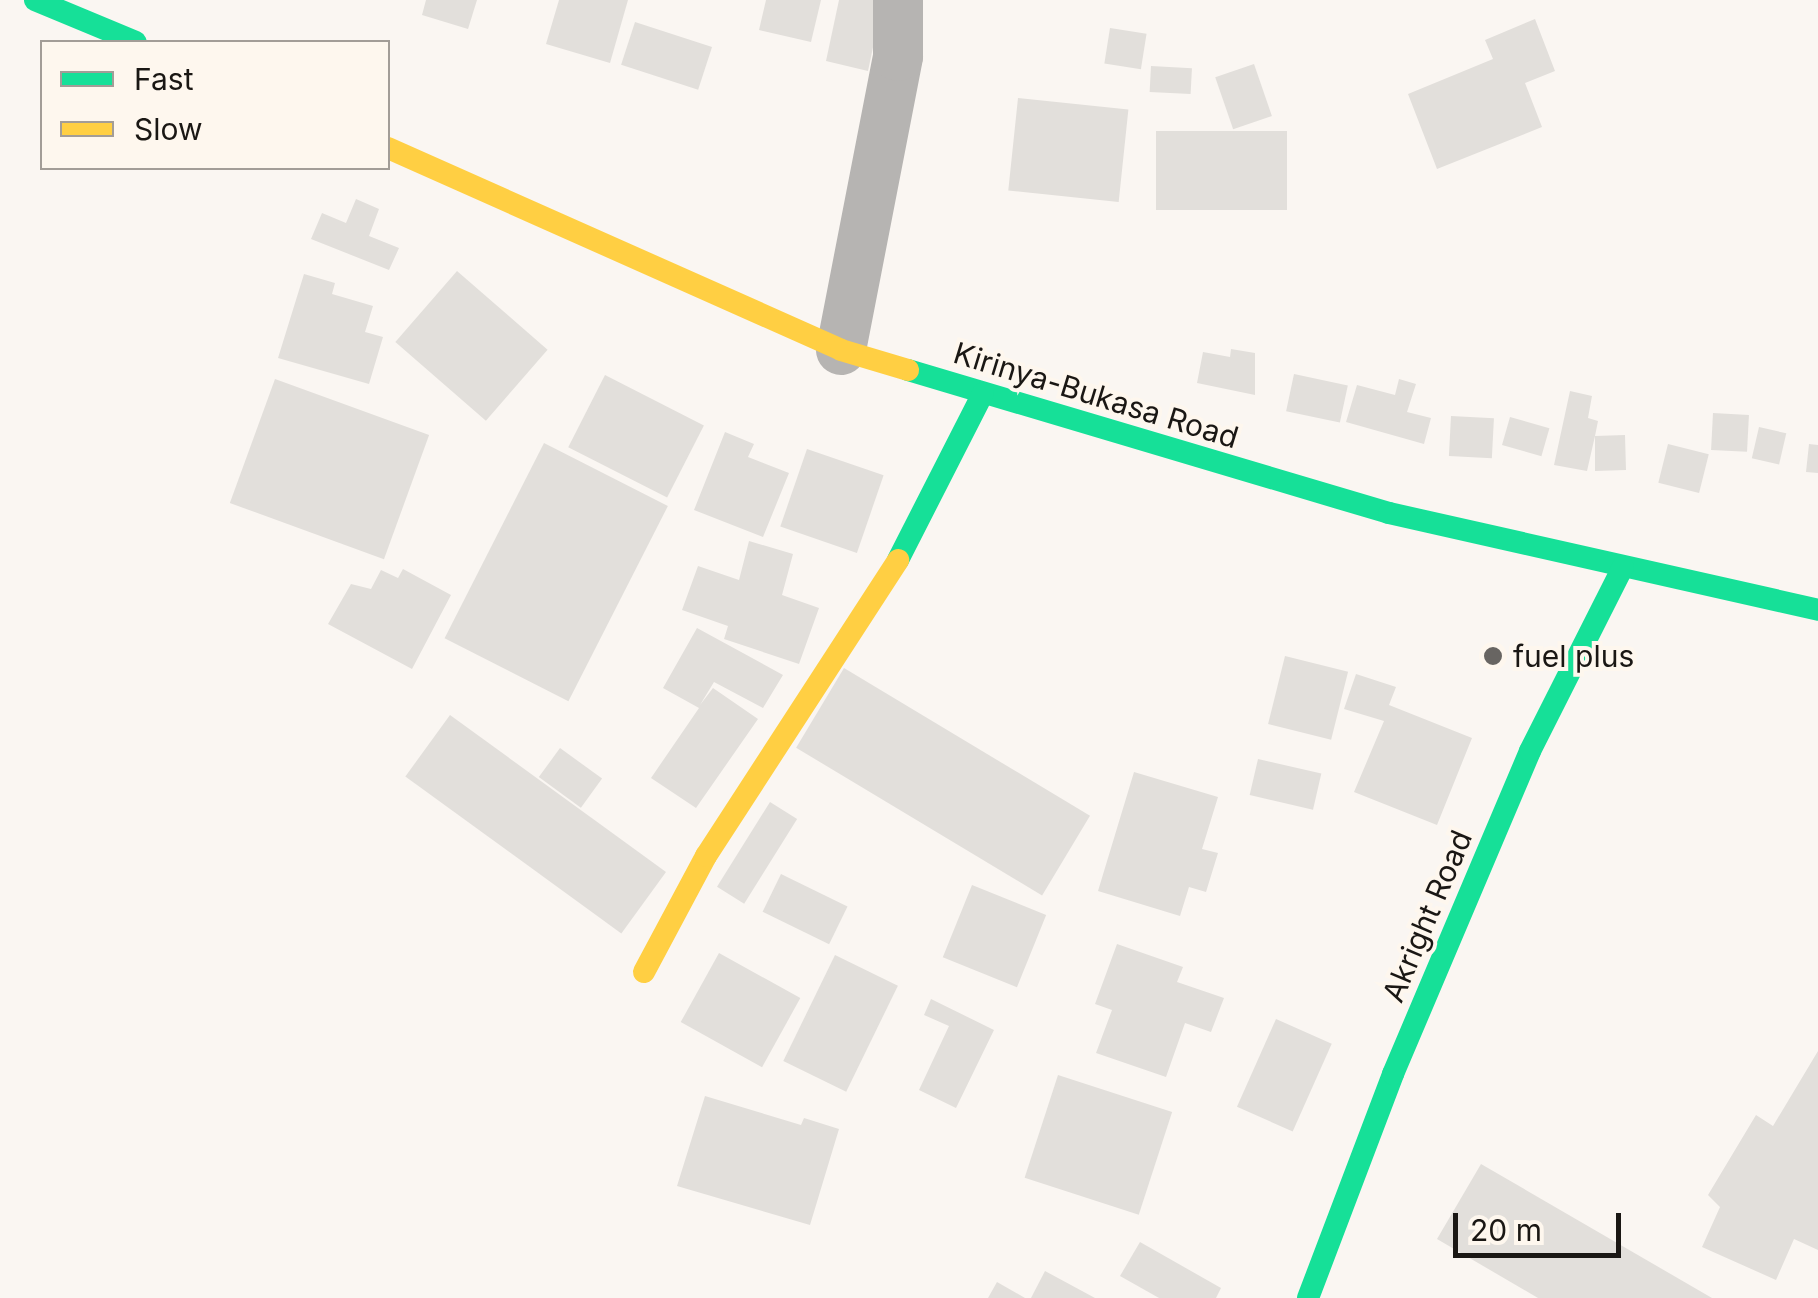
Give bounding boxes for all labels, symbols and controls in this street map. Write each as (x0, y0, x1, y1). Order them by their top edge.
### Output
legend (40, 40, 390, 170)
text: Fast (134, 61, 193, 97)
text: Slow (134, 111, 203, 147)
street label: Kirinya-Bukasa Road (949, 335, 1243, 455)
place label: fuel plus (1513, 638, 1634, 674)
marker: fuel plus (1482, 645, 1504, 667)
street label: Akright Road (1375, 825, 1479, 1007)
scale bar (1458, 1193, 1626, 1255)
text: 20 m (1470, 1212, 1542, 1248)

